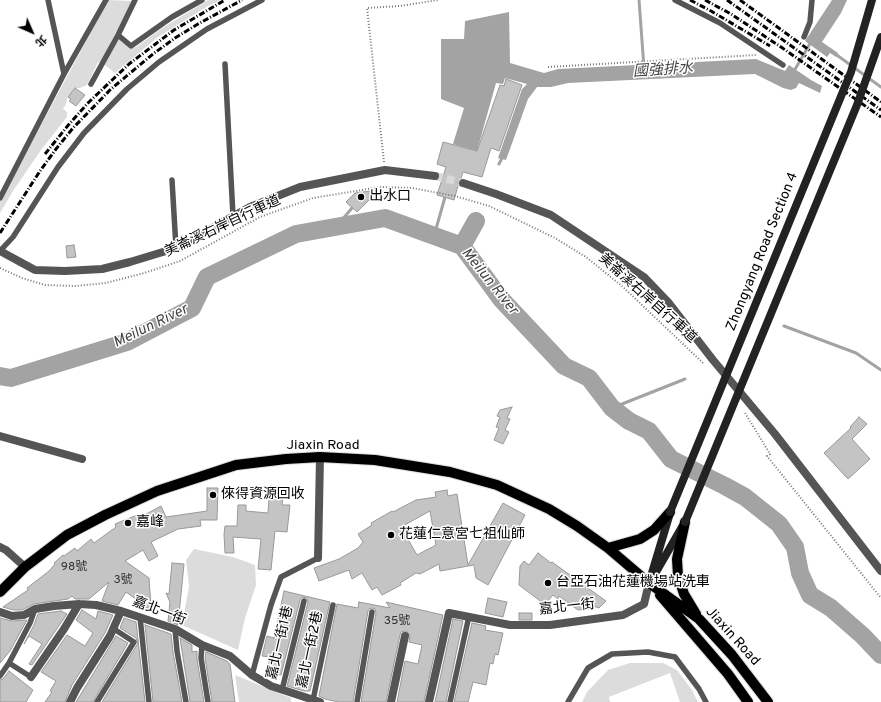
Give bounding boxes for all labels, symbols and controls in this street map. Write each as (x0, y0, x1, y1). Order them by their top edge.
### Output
north arrow (12, 12, 52, 52)
text: 北 (32, 32, 49, 49)
water label: 國強排水 (632, 60, 694, 82)
street label: Zhongyang Road Section 4 (723, 170, 803, 334)
place label: 出水口 (369, 189, 411, 205)
marker: 出水口 (356, 192, 366, 202)
street label: 美崙溪右岸自行車道 (162, 193, 284, 261)
water label: Meilun River (457, 245, 521, 319)
street label: 美崙溪右岸自行車道 (595, 251, 699, 347)
water label: Meilun River (111, 301, 191, 353)
street label: Jiaxin Road (286, 438, 360, 454)
place label: 倈得資源回收 (221, 487, 305, 503)
marker: 倈得資源回收 (208, 490, 218, 500)
place label: 嘉峰 (136, 515, 164, 531)
marker: 嘉峰 (123, 518, 133, 528)
place label: 花蓮仁意宮七祖仙師 (399, 527, 525, 543)
marker: 花蓮仁意宮七祖仙師 (386, 530, 396, 540)
house number: 98號 (61, 561, 87, 575)
house number: 3號 (113, 574, 133, 588)
place label: 台亞石油花蓮機場站洗車 (556, 575, 710, 591)
marker: 台亞石油花蓮機場站洗車 (543, 578, 553, 588)
street label: 嘉北一街 (130, 594, 188, 630)
street label: 嘉北一街 (538, 597, 596, 619)
street label: 嘉北一街1巷 (264, 604, 298, 682)
street label: Jiaxin Road (701, 604, 763, 670)
street label: 嘉北一街2巷 (295, 610, 327, 690)
house number: 35號 (384, 615, 410, 629)

